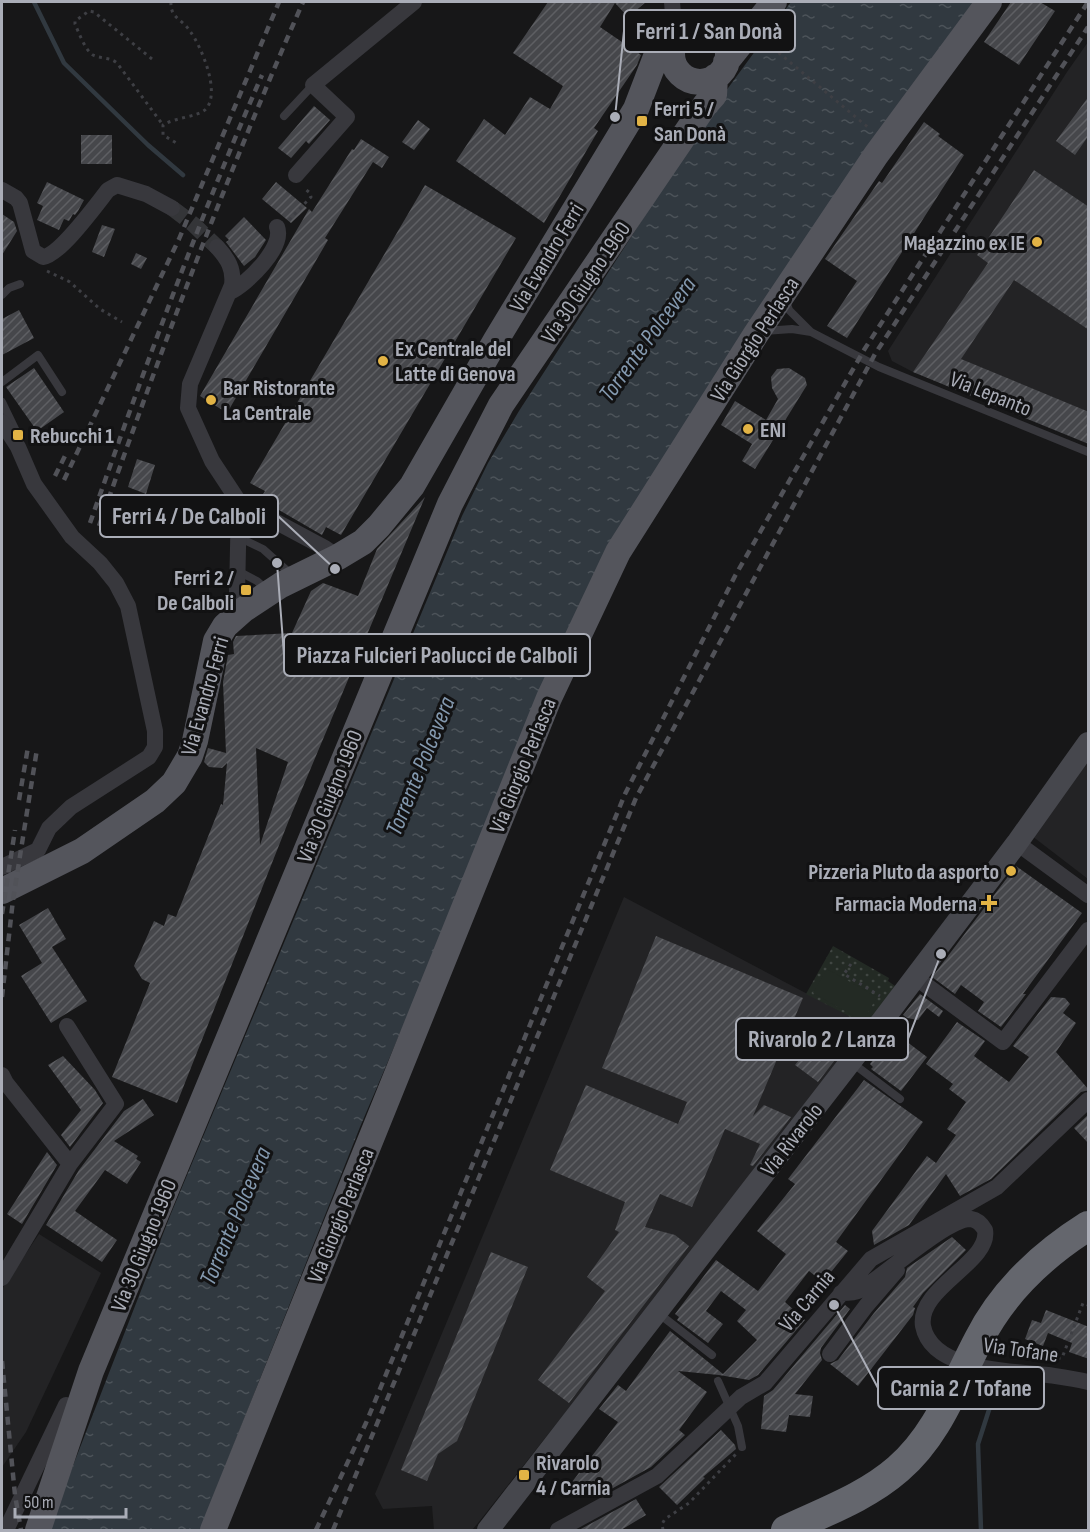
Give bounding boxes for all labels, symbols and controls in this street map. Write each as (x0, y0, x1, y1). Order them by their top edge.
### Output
callout: Ferri 1 / San Donà (624, 10, 795, 52)
text: Ferri 1 / San Donà (636, 17, 782, 46)
place label: Ferri 5 / San Donà (654, 96, 726, 148)
marker: Ferri 5 / San Donà (635, 114, 649, 128)
street label: Via Evandro Ferri (504, 198, 590, 317)
street label: Via 30 Giugno 1960 (536, 217, 637, 349)
place label: Magazzino ex IE (904, 230, 1025, 257)
marker: Magazzino ex IE (1030, 235, 1044, 249)
water label: Torrente Polcevera (592, 271, 703, 407)
street label: Via Giorgio Perlasca (705, 272, 806, 407)
place label: Ex Centrale del Latte di Genova (395, 336, 516, 388)
marker: Ex Centrale del Latte di Genova (376, 354, 390, 368)
street label: Via Lepanto (946, 366, 1035, 423)
place label: Bar Ristorante La Centrale (223, 375, 335, 427)
marker: Bar Ristorante La Centrale (204, 393, 218, 407)
place label: ENI (760, 417, 786, 444)
marker: ENI (741, 422, 755, 436)
place label: Rebucchi 1 (30, 423, 114, 450)
marker: Rebucchi 1 (11, 428, 25, 442)
callout: Ferri 4 / De Calboli (100, 495, 278, 537)
text: Ferri 4 / De Calboli (112, 502, 266, 531)
place label: Ferri 2 / De Calboli (157, 565, 235, 617)
marker: Ferri 2 / De Calboli (239, 583, 253, 597)
street label: Via Evandro Ferri (176, 634, 235, 759)
callout: Piazza Fulcieri Paolucci de Calboli (284, 634, 590, 676)
text: Piazza Fulcieri Paolucci de Calboli (296, 641, 578, 670)
water label: Torrente Polcevera (379, 692, 462, 840)
street label: Via Giorgio Perlasca (484, 694, 563, 837)
street label: Via 30 Giugno 1960 (292, 726, 369, 867)
place label: Pizzeria Pluto da asporto (808, 859, 999, 886)
marker: Pizzeria Pluto da asporto (1004, 864, 1018, 878)
place label: Farmacia Moderna (835, 891, 977, 918)
marker: Farmacia Moderna (982, 896, 996, 910)
callout: Rivarolo 2 / Lanza (736, 1018, 908, 1060)
text: Rivarolo 2 / Lanza (748, 1025, 896, 1054)
street label: Via Rivarolo (755, 1098, 829, 1182)
water label: Torrente Polcevera (193, 1142, 278, 1290)
street label: Via Giorgio Perlasca (302, 1144, 381, 1287)
street label: Via 30 Giugno 1960 (106, 1175, 183, 1316)
street label: Via Carnia (773, 1264, 841, 1338)
street label: Via Tofane (982, 1332, 1060, 1369)
callout: Carnia 2 / Tofane (878, 1367, 1044, 1409)
text: Carnia 2 / Tofane (890, 1374, 1032, 1403)
place label: Rivarolo 4 / Carnia (536, 1450, 610, 1502)
marker: Rivarolo 4 / Carnia (517, 1468, 531, 1482)
scale bar (15, 1481, 126, 1519)
text: 50 m (24, 1492, 54, 1513)

